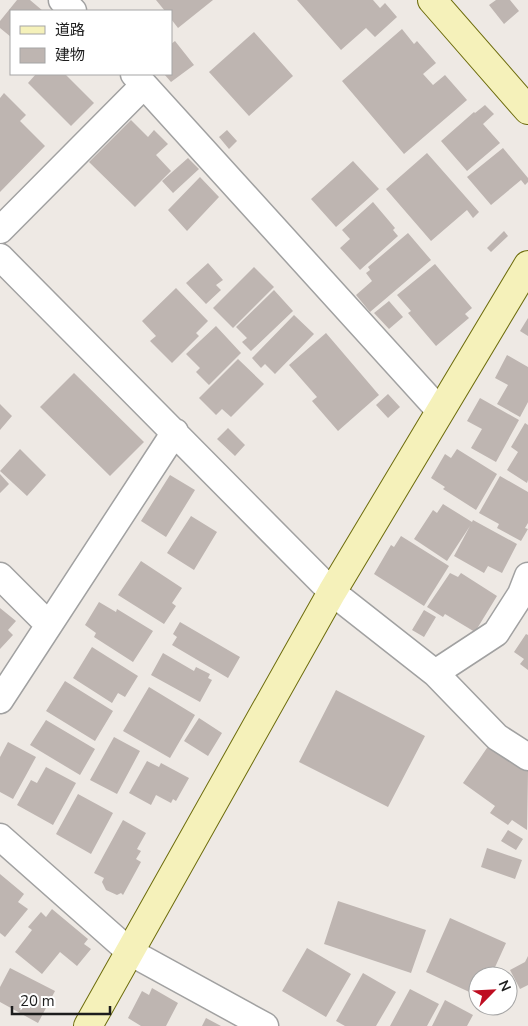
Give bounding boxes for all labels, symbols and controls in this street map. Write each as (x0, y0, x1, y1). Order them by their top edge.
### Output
legend (10, 10, 172, 75)
text: 道路 (55, 20, 85, 40)
text: 建物 (55, 45, 85, 65)
north arrow (468, 966, 518, 1016)
text: N (494, 977, 515, 995)
scale bar (12, 984, 110, 1016)
text: 20 m (20, 991, 55, 1011)

